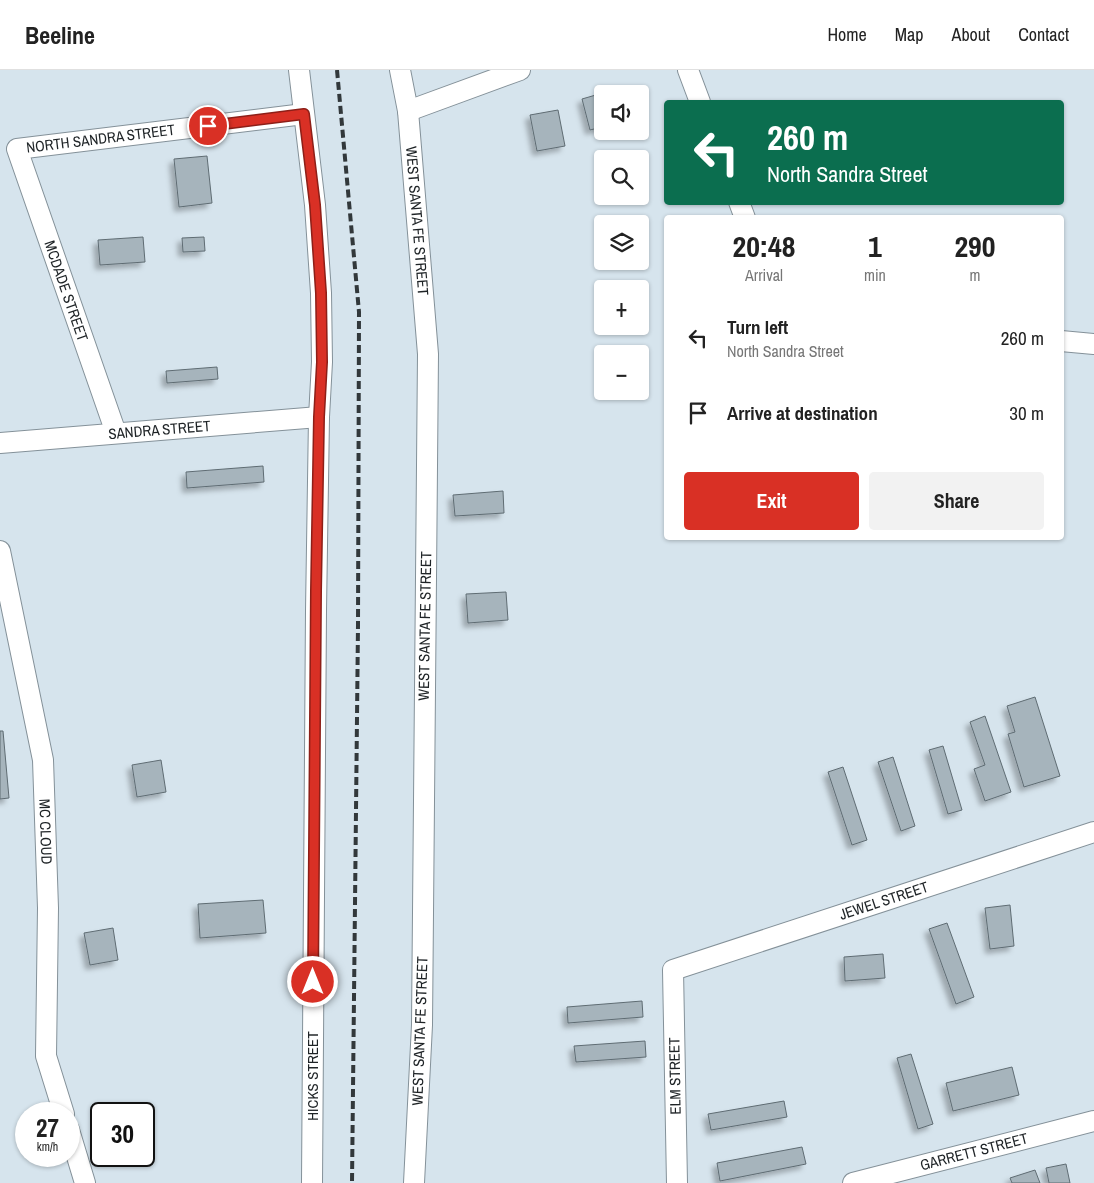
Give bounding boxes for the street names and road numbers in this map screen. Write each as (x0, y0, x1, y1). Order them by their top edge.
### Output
street label: NORTH SANDRA STREET (25, 119, 177, 158)
street label: WEST SANTA FE STREET (401, 145, 434, 297)
street label: MCDADE STREET (39, 238, 94, 344)
street label: SANDRA STREET (107, 415, 212, 444)
street label: WEST SANTA FE STREET (413, 551, 436, 701)
street label: MC CLOUD (34, 798, 58, 865)
street label: JEWEL STREET (836, 876, 931, 925)
street label: WEST SANTA FE STREET (406, 956, 433, 1106)
street label: HICKS STREET (302, 1031, 323, 1121)
street label: ELM STREET (663, 1037, 686, 1115)
street label: GARRETT STREET (918, 1127, 1031, 1175)

